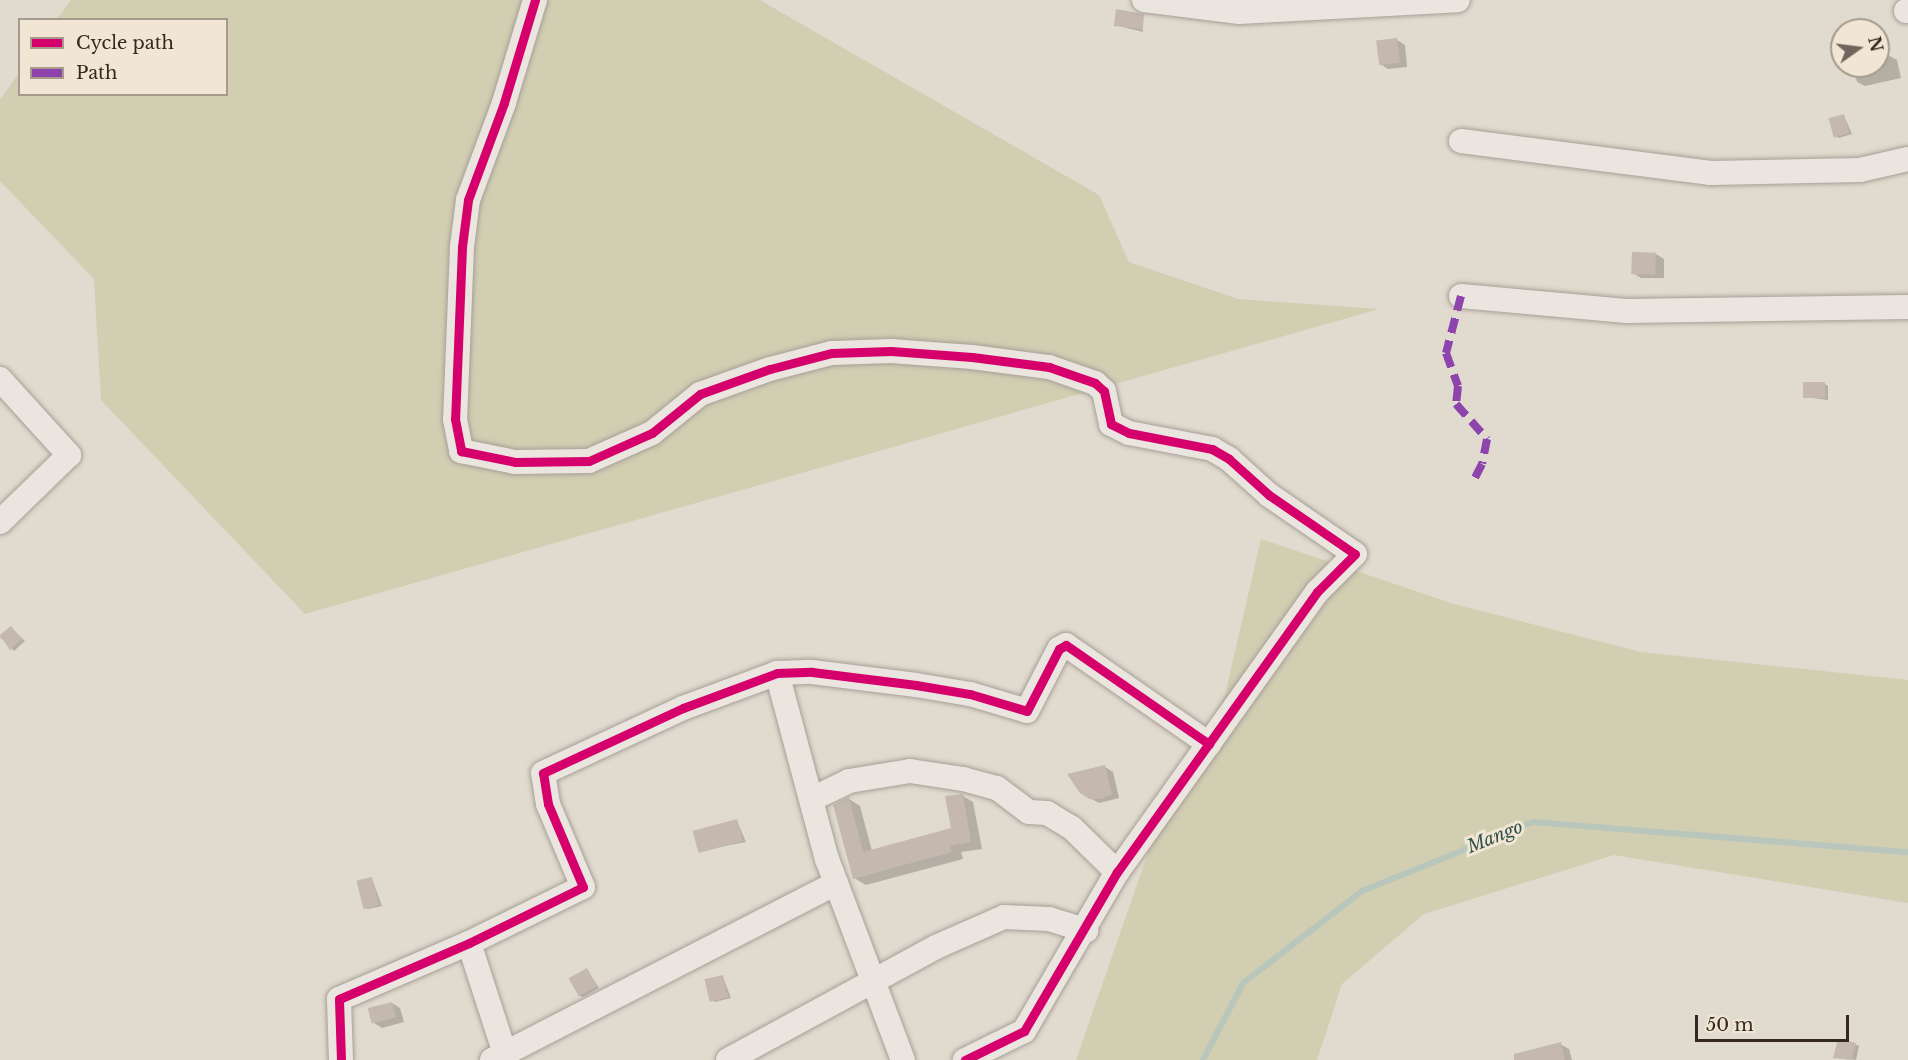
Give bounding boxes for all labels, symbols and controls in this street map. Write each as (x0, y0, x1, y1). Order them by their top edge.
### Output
legend (18, 18, 228, 96)
north arrow (1830, 18, 1890, 78)
text: Cycle path (76, 32, 174, 54)
text: N (1864, 34, 1887, 54)
text: Path (76, 62, 117, 84)
water label: Mango (1464, 816, 1526, 858)
scale bar (1698, 1003, 1852, 1041)
text: 50 m (1706, 1014, 1754, 1036)

